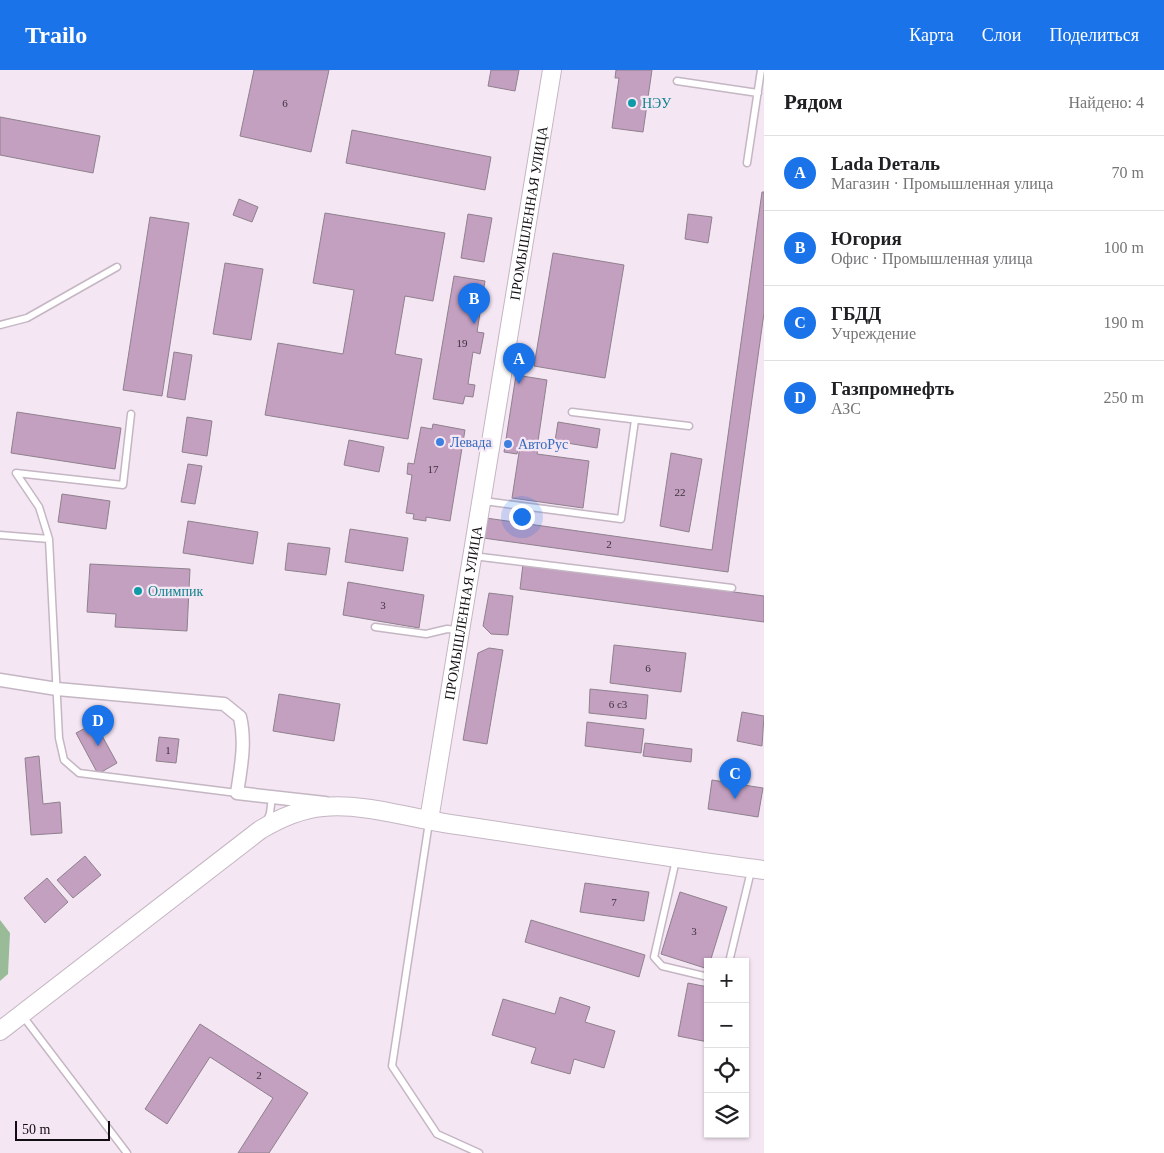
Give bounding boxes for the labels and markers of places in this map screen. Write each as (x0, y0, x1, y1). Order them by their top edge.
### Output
place label: НЭУ (642, 96, 671, 111)
marker: НЭУ (626, 97, 638, 109)
pin: B (458, 283, 490, 324)
pin: A (503, 343, 535, 384)
place label: Левада (450, 435, 492, 450)
marker: Левада (434, 436, 446, 448)
place label: АвтоРус (518, 437, 568, 452)
marker: АвтоРус (502, 438, 514, 450)
place label: Олимпик (148, 584, 203, 599)
marker: Олимпик (132, 585, 144, 597)
pin: D (82, 705, 114, 746)
pin: C (719, 758, 751, 799)

